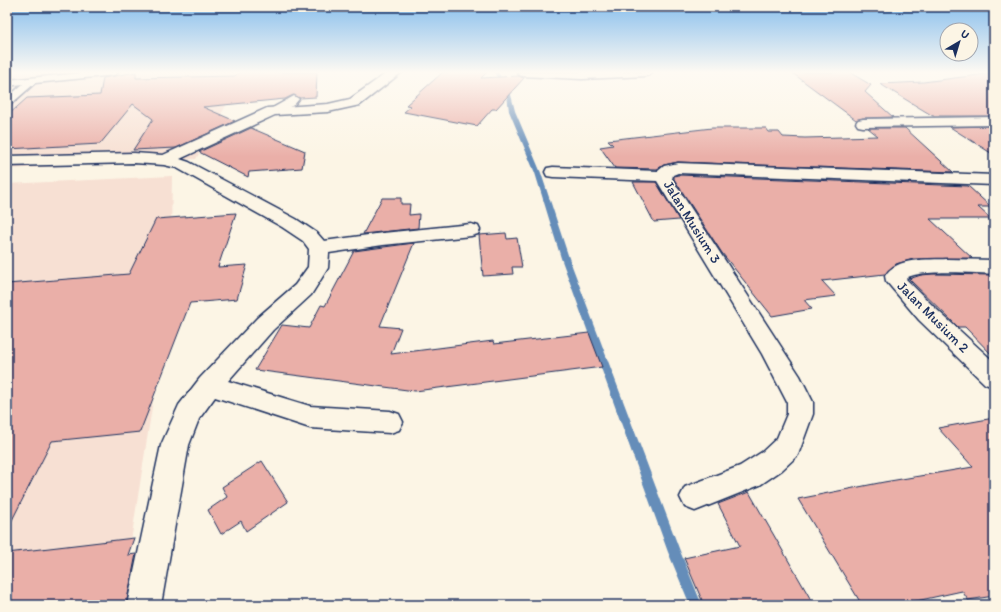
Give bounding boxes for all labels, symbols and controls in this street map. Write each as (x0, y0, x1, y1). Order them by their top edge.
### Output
north arrow (939, 22, 979, 62)
text: U (958, 27, 972, 42)
street label: Jalan Musium 3 (660, 177, 724, 267)
street label: Jalan Musium 2 (894, 278, 973, 357)

